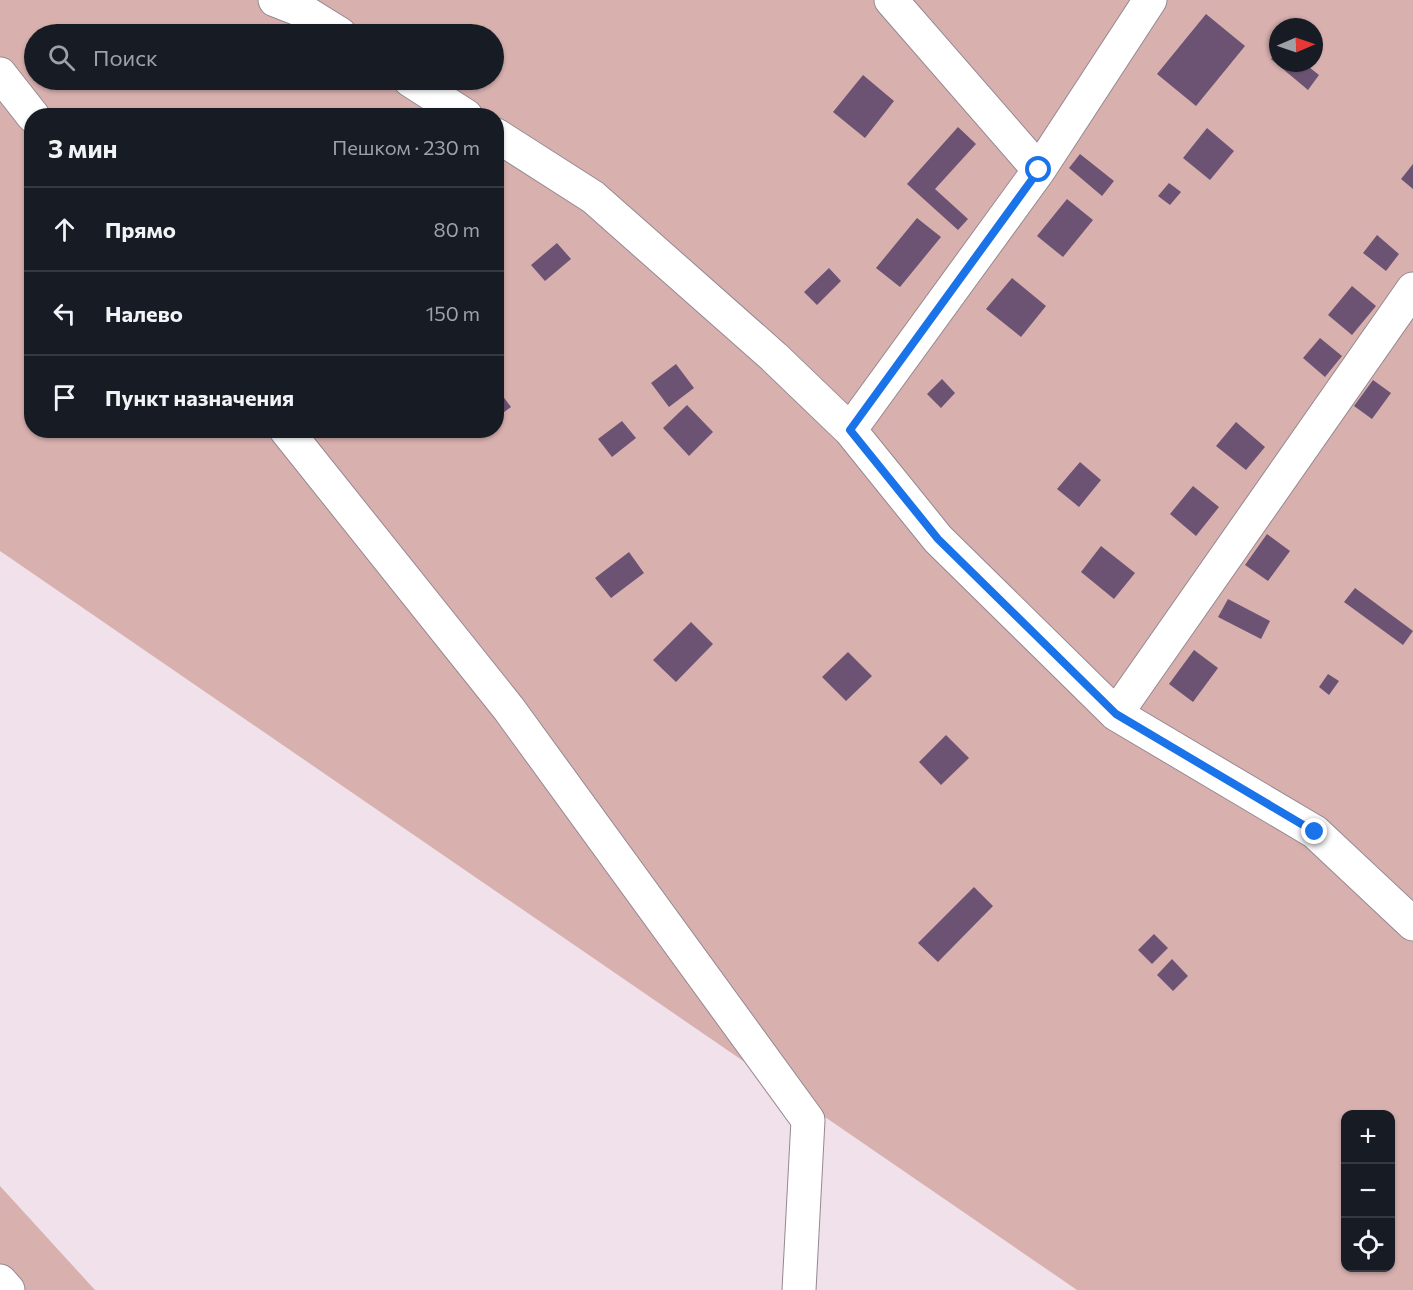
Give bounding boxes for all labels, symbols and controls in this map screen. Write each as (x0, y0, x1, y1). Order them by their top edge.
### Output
north arrow (1269, 18, 1323, 72)
search box (24, 24, 504, 90)
icon: search (45, 41, 78, 74)
text: Поиск (93, 44, 158, 71)
text: 3 мин (48, 132, 118, 163)
text: Пешком · 230 m (332, 135, 480, 159)
route start (1025, 156, 1051, 182)
icon: ahead (48, 213, 81, 246)
text: Прямо (105, 216, 176, 243)
text: 80 m (434, 217, 480, 241)
icon: left (48, 297, 81, 330)
text: Налево (105, 300, 183, 327)
text: 150 m (426, 301, 480, 325)
icon: arrive (48, 381, 81, 414)
text: Пункт назначения (105, 384, 294, 411)
route end (1301, 818, 1327, 844)
map controls (1341, 1110, 1395, 1272)
button: + (1341, 1110, 1395, 1164)
button: − (1341, 1164, 1395, 1218)
button: locate (1341, 1218, 1395, 1272)

